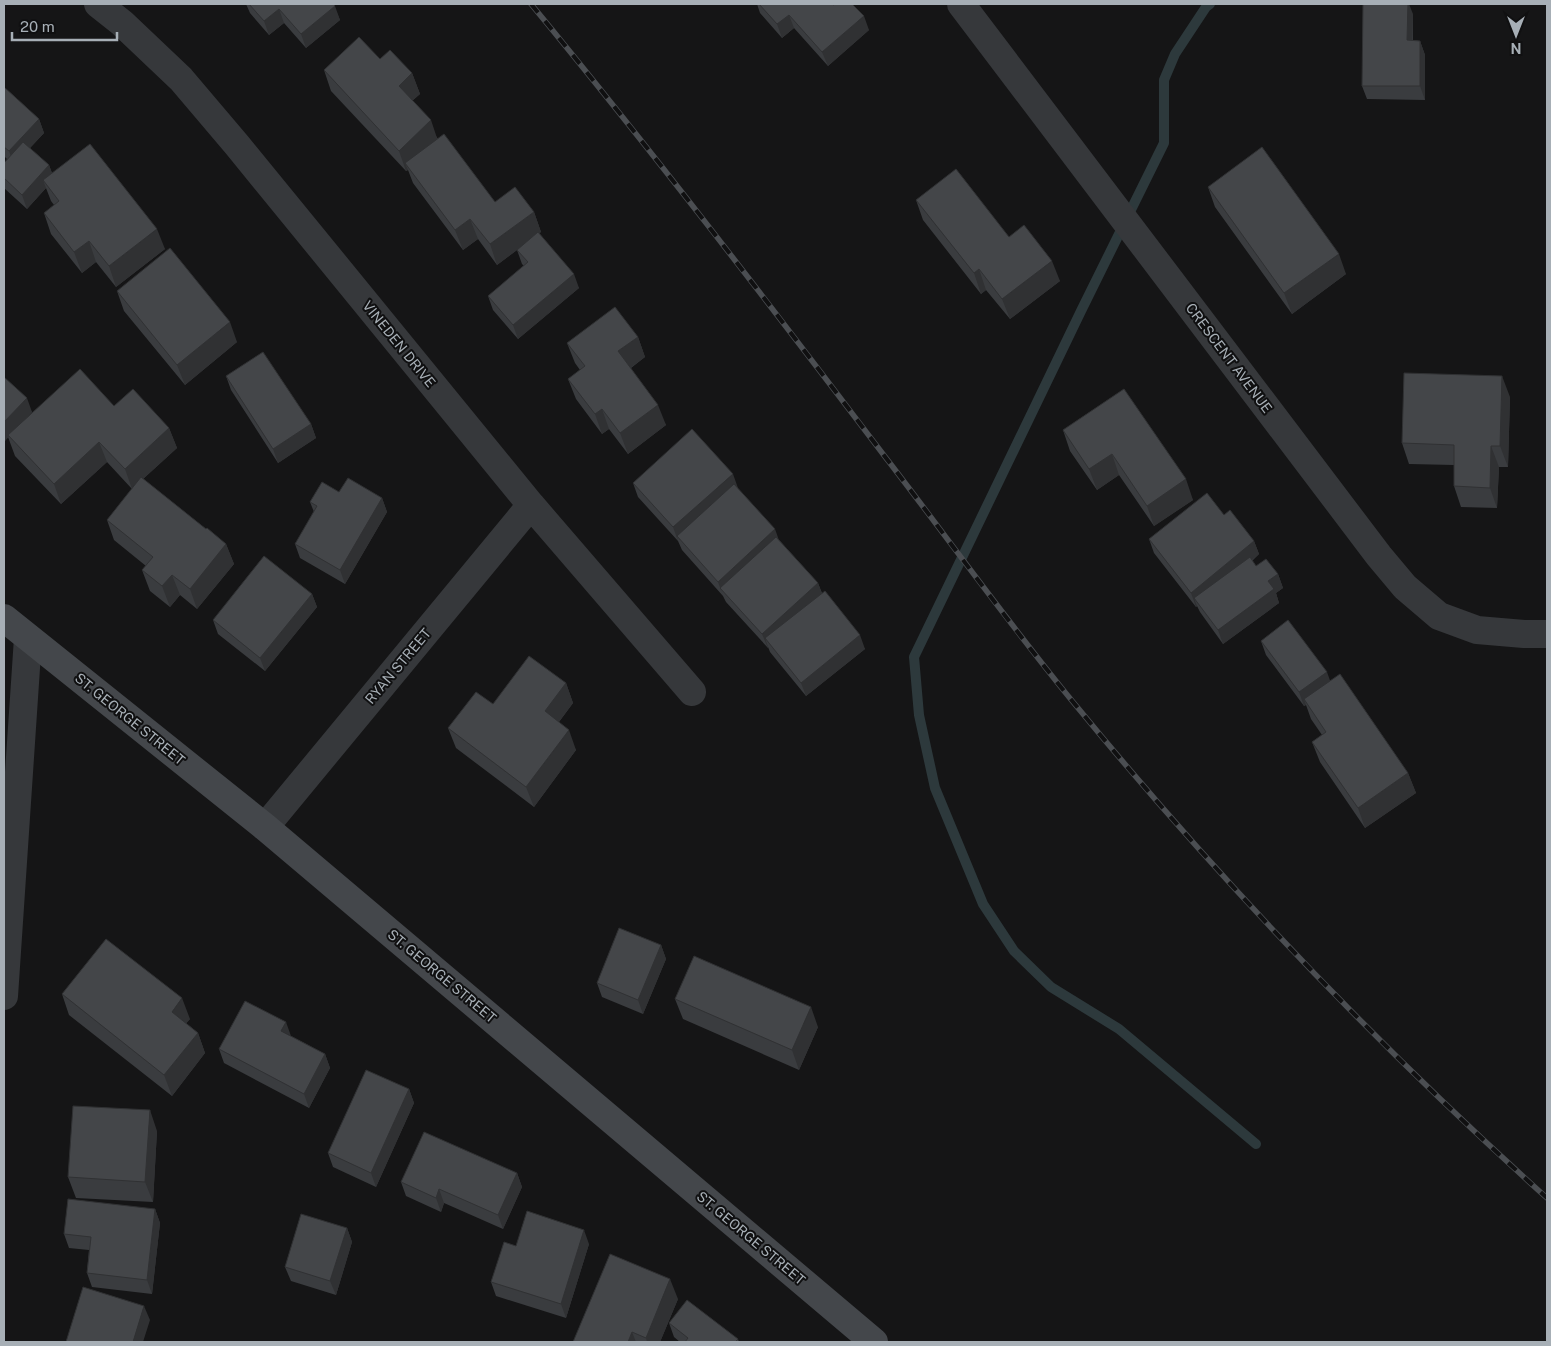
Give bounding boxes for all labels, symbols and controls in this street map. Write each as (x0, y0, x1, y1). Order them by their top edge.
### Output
scale bar (12, 10, 118, 42)
north arrow (1491, 10, 1541, 60)
text: 20 m (20, 18, 55, 35)
text: N (1511, 40, 1521, 56)
street label: VINEDEN DRIVE (359, 298, 439, 390)
street label: CRESCENT AVENUE (1183, 300, 1275, 416)
street label: RYAN STREET (362, 625, 434, 707)
street label: ST. GEORGE STREET (72, 670, 188, 768)
street label: ST. GEORGE STREET (384, 926, 500, 1026)
street label: ST. GEORGE STREET (693, 1188, 809, 1288)

